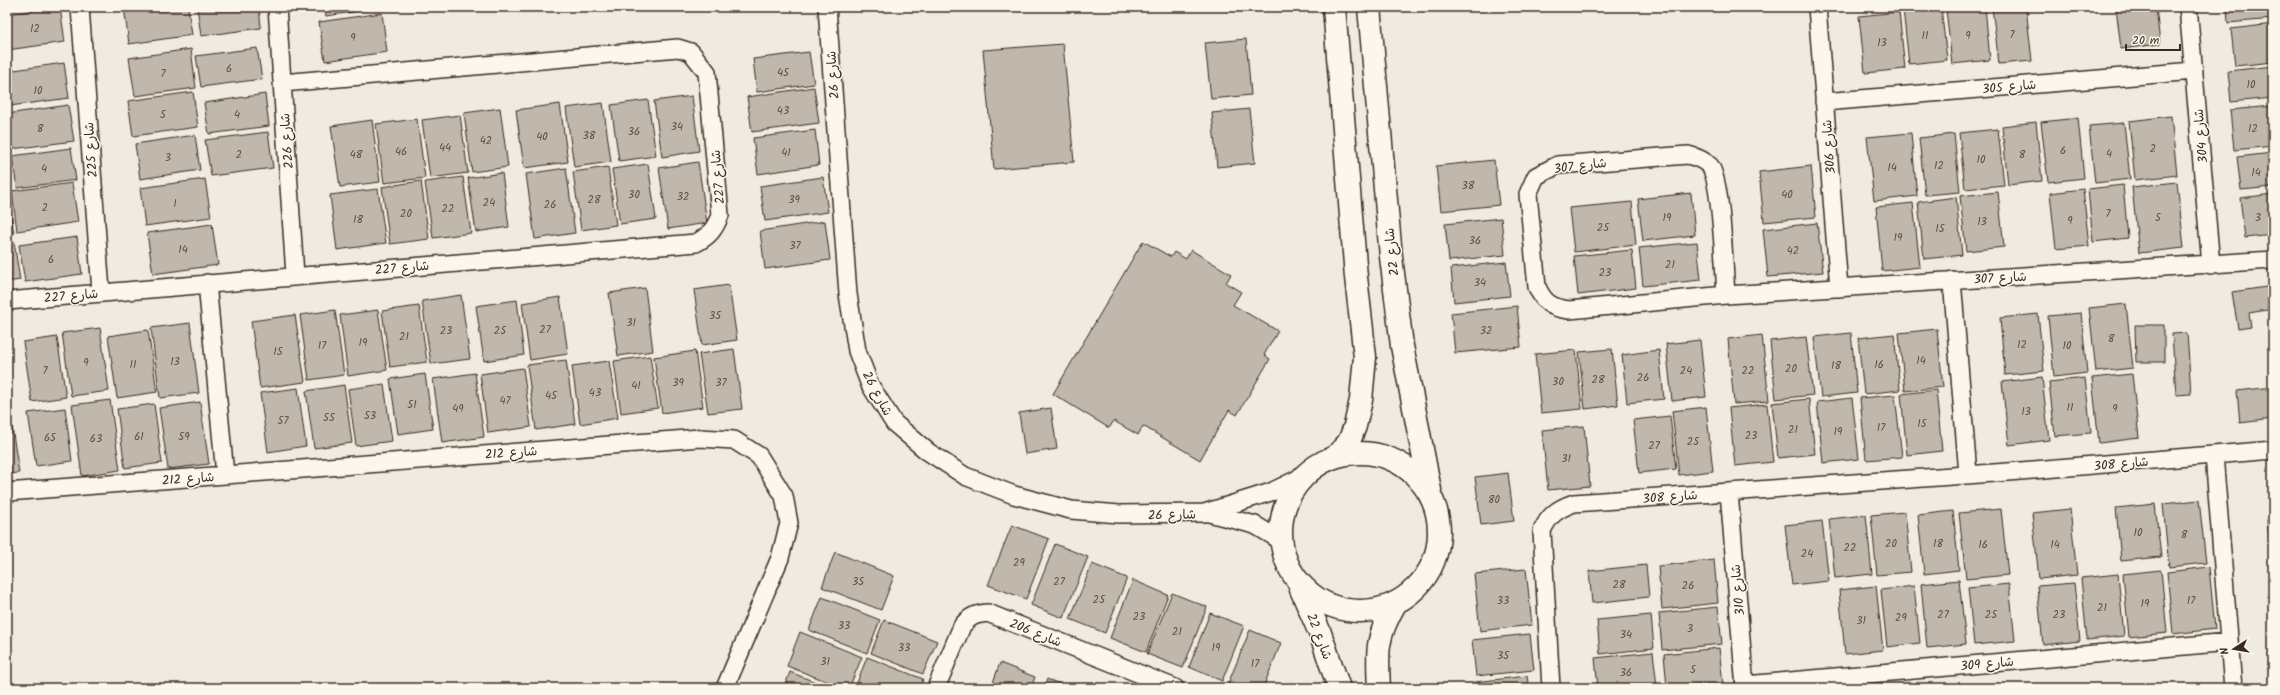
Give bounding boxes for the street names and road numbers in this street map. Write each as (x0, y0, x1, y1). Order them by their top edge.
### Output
street label: شارع 26 (821, 50, 846, 100)
street label: شارع 305 (1981, 75, 2037, 100)
street label: شارع 304 (2189, 108, 2214, 164)
street label: شارع 226 (275, 112, 300, 169)
street label: شارع 306 (1817, 119, 1842, 175)
street label: شارع 225 (79, 122, 104, 178)
street label: شارع 227 (706, 149, 731, 205)
street label: شارع 307 (1552, 153, 1608, 180)
street label: شارع 22 (1380, 227, 1405, 277)
street label: شارع 227 (374, 256, 430, 281)
street label: شارع 307 (1973, 267, 2027, 290)
street label: شارع 227 (43, 284, 99, 309)
street label: شارع 26 (856, 368, 897, 420)
street label: شارع 212 (484, 441, 538, 466)
street label: شارع 308 (2093, 452, 2149, 477)
street label: شارع 212 (161, 467, 215, 492)
street label: شارع 308 (1642, 485, 1698, 510)
street label: شارع 26 (1148, 505, 1196, 526)
street label: شارع 310 (1726, 563, 1751, 616)
street label: شارع 22 (1300, 610, 1337, 663)
street label: شارع 206 (1006, 613, 1065, 653)
street label: شارع 309 (1959, 652, 2015, 677)

